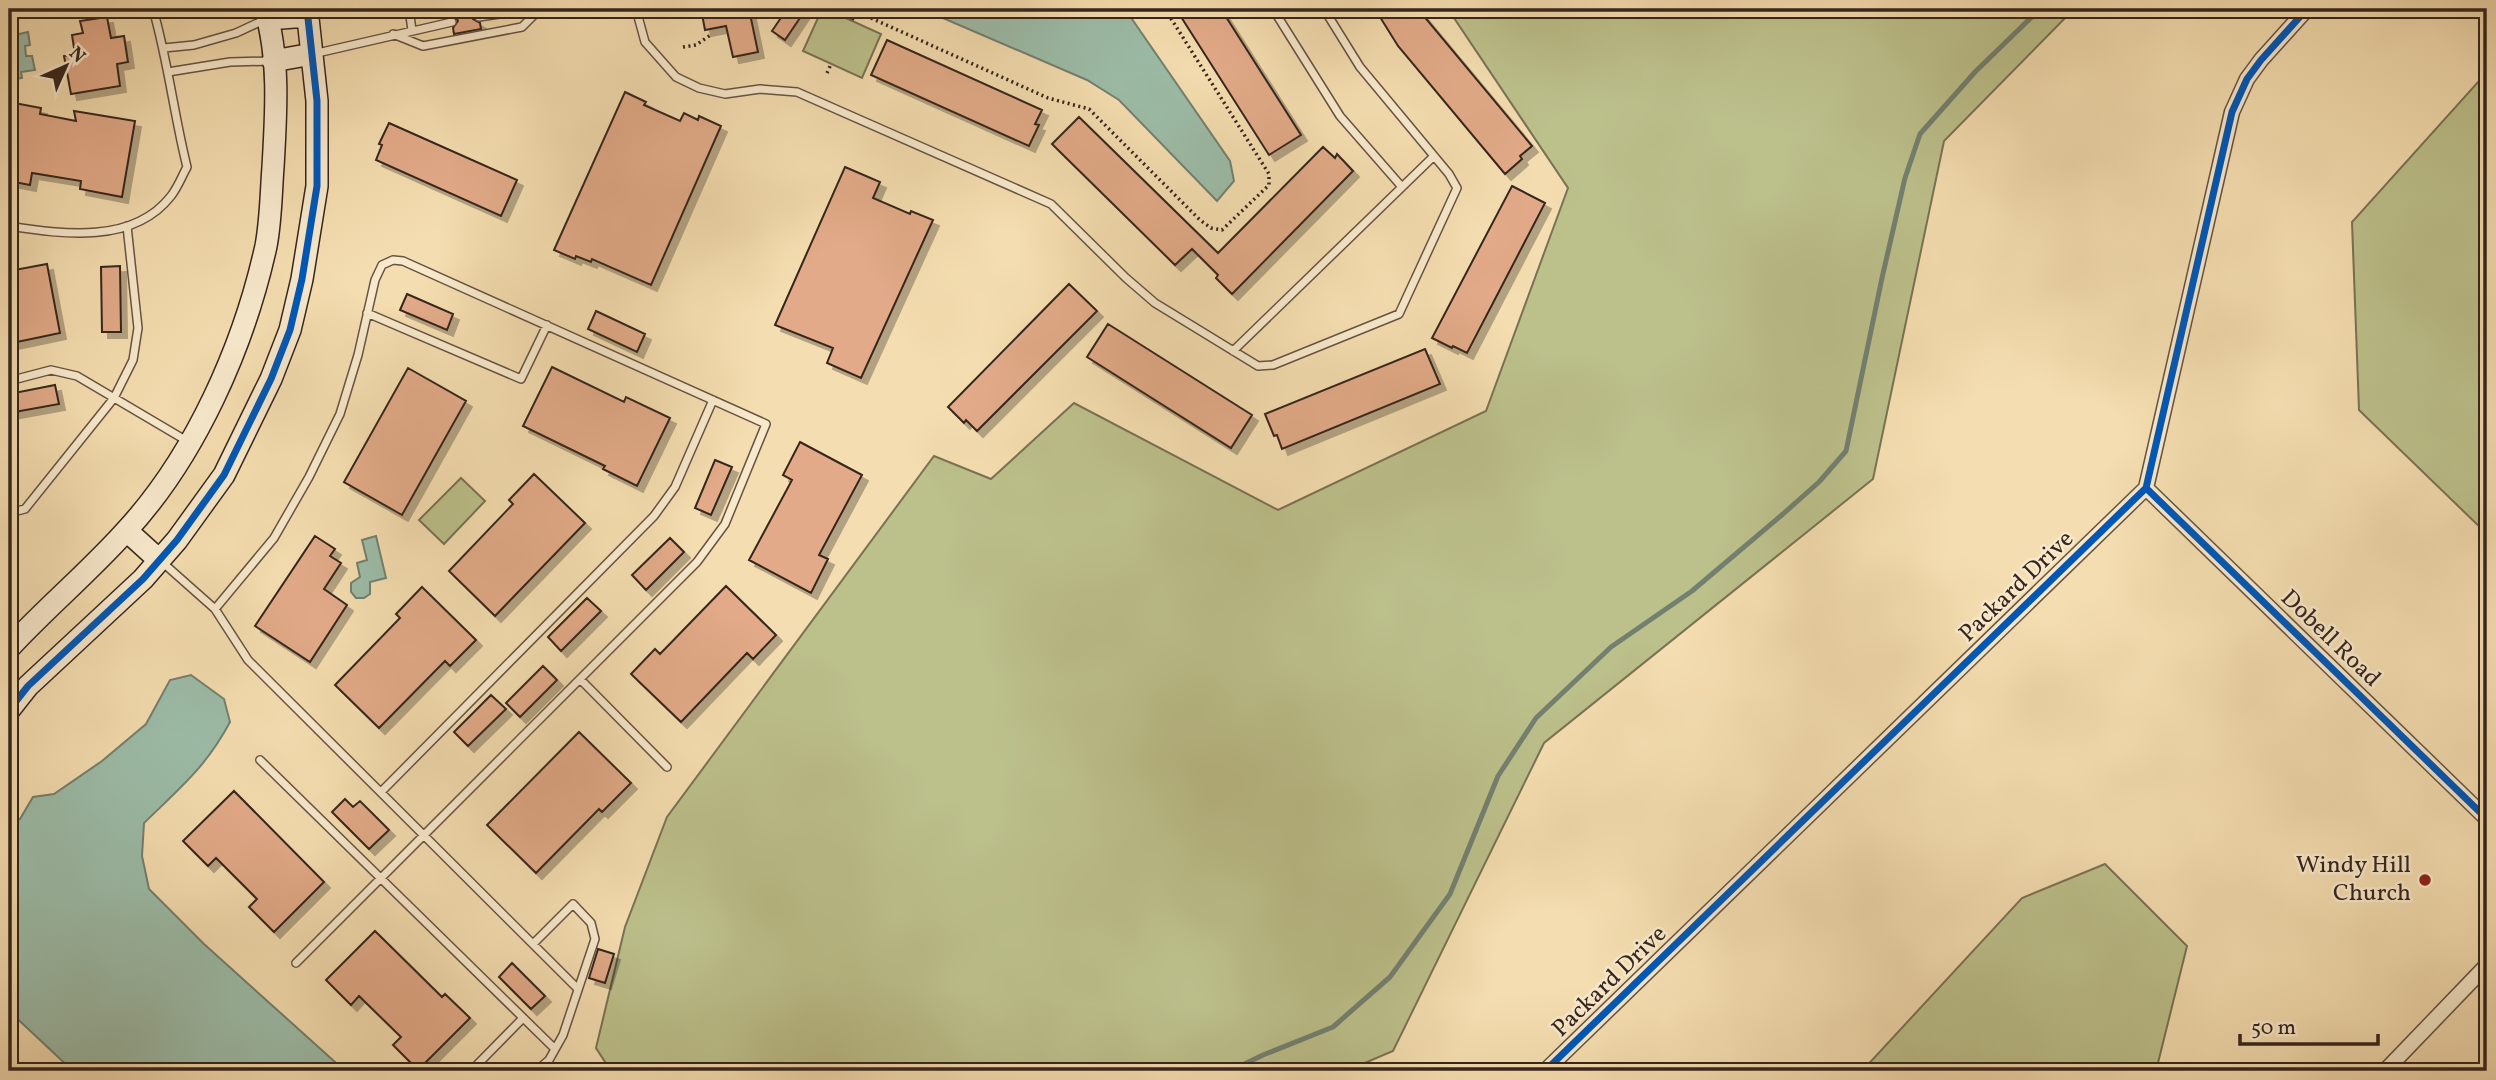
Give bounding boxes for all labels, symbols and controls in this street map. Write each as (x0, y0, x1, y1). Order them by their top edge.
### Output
north arrow (32, 32, 102, 102)
text: N (63, 41, 91, 70)
street label: Packard Drive (1952, 523, 2082, 651)
street label: Dobell Road (2272, 582, 2388, 696)
place label: Windy Hill Church (2296, 849, 2411, 911)
marker: Windy Hill Church (2417, 872, 2433, 888)
street label: Packard Drive (1545, 918, 1675, 1046)
scale bar (2240, 1003, 2379, 1047)
text: 50 m (2251, 1014, 2296, 1043)

